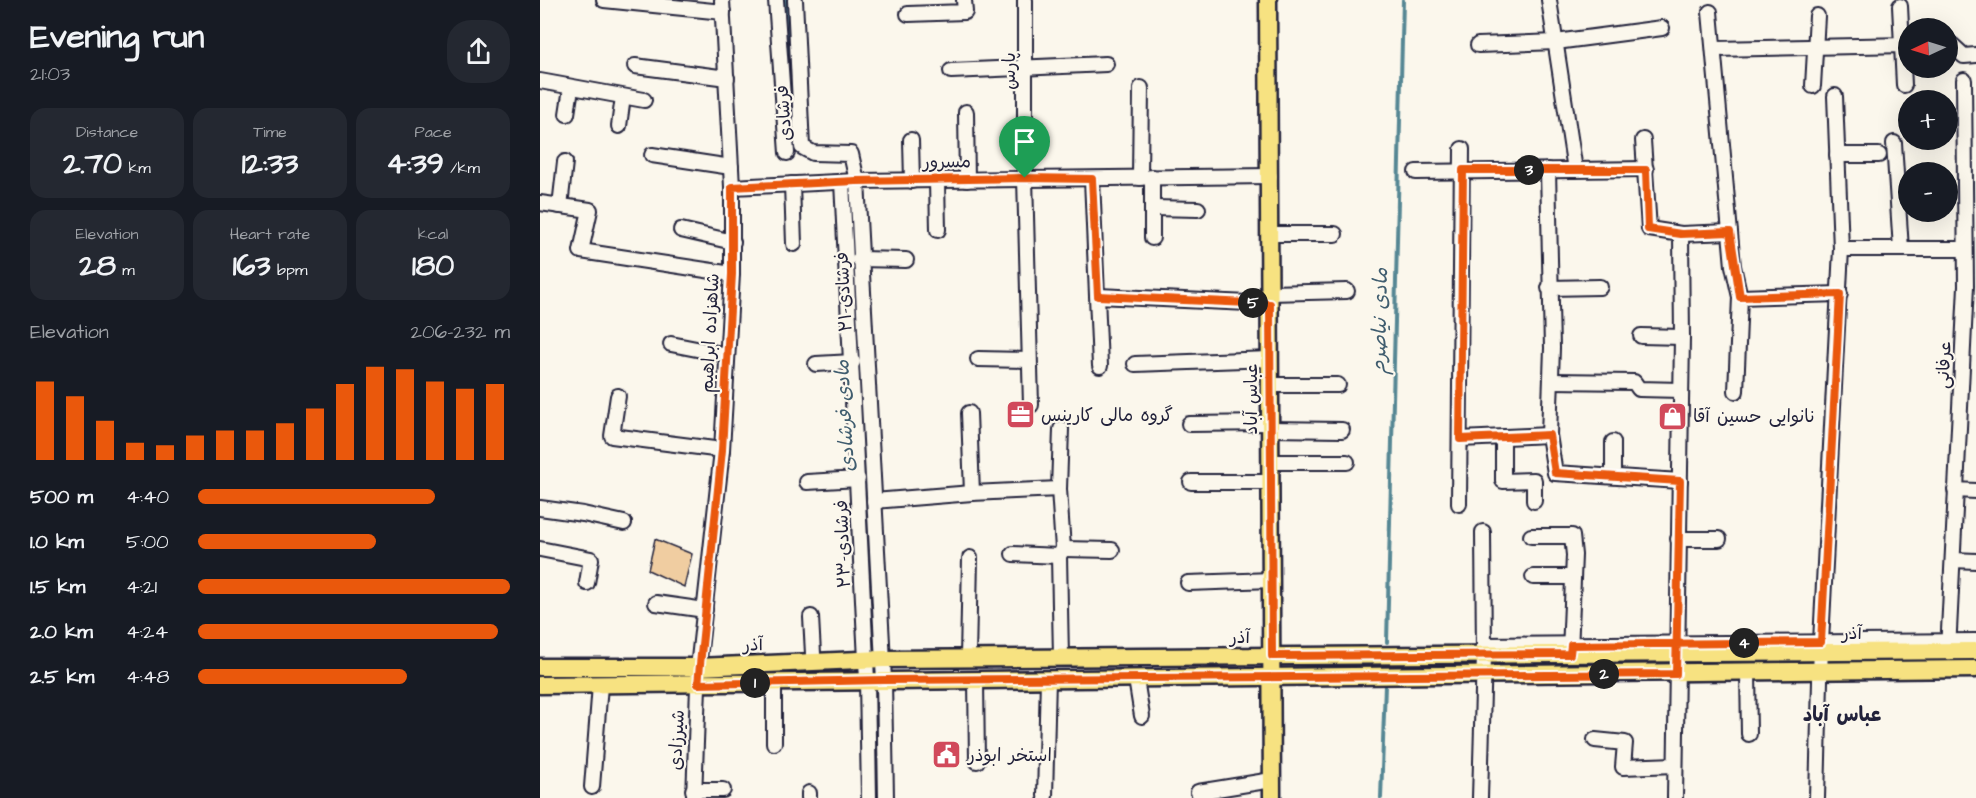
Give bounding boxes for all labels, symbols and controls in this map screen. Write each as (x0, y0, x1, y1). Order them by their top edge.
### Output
text: Evening run (30, 14, 204, 60)
north arrow (1898, 18, 1958, 78)
map controls (1898, 18, 1958, 222)
button: share (447, 20, 510, 83)
street label: پارس (997, 52, 1022, 90)
text: 21:03 (30, 60, 70, 88)
street label: فرشادی (770, 84, 798, 142)
button: + (1898, 90, 1958, 150)
pin (999, 116, 1050, 178)
text: Distance (76, 121, 138, 143)
text: Time (253, 121, 287, 143)
text: Pace (414, 121, 452, 143)
icon: arrive (1008, 125, 1041, 158)
text: 2.70 (63, 143, 122, 185)
text: 12:33 (242, 143, 298, 185)
text: 4:39 (386, 143, 444, 185)
street label: مسرور (921, 149, 971, 175)
pin: 3 (1514, 155, 1544, 185)
text: km (122, 157, 151, 179)
text: /km (444, 157, 480, 179)
text: 3 (1525, 159, 1533, 181)
button: − (1898, 162, 1958, 222)
text: Elevation (76, 223, 138, 245)
text: Heart rate (230, 223, 310, 245)
text: kcal (418, 223, 448, 245)
text: 28 (79, 245, 116, 287)
text: 163 (233, 245, 271, 287)
text: 180 (412, 245, 454, 287)
street label: ۲۱-فرشادی (829, 251, 859, 333)
text: m (116, 259, 135, 281)
text: bpm (271, 259, 307, 281)
water label: مادی نیاصرم (1365, 267, 1396, 375)
street label: شاهزاده ابراهیم (694, 273, 727, 393)
pin: 5 (1238, 288, 1268, 318)
text: 5 (1247, 292, 1259, 314)
text: Elevation (30, 318, 109, 346)
text: 206–232 m (411, 318, 510, 346)
street label: عرفانی (1930, 341, 1958, 389)
water label: مادی فرشادی (828, 359, 862, 473)
street label: عباس آباد (1239, 364, 1264, 434)
office icon: گروه مالی کارینس (1004, 399, 1036, 431)
shop icon: نانوایی حسین آقا (1656, 400, 1688, 432)
place label: گروه مالی کارینس (1041, 403, 1173, 428)
place label: نانوایی حسین آقا (1693, 404, 1816, 429)
text: 500 m (30, 483, 93, 511)
text: 4:40 (126, 483, 169, 511)
street label: ۲۳-فرشادی (829, 499, 857, 589)
text: 1.0 km (30, 528, 84, 556)
text: 5:00 (126, 528, 169, 556)
text: 1.5 km (30, 573, 85, 601)
text: 4:21 (126, 573, 157, 601)
text: 2.0 km (30, 618, 93, 646)
text: 4:24 (126, 618, 168, 646)
street label: آذر (1840, 621, 1864, 646)
street label: آذر (1228, 625, 1252, 650)
pin: 4 (1729, 628, 1759, 658)
street label: آذر (741, 632, 765, 658)
text: 4 (1739, 632, 1749, 654)
pin: 2 (1589, 659, 1619, 689)
text: 2.5 km (30, 663, 94, 691)
text: 4:48 (126, 663, 170, 691)
text: 2 (1599, 663, 1609, 685)
pin: 1 (740, 668, 770, 698)
text: 1 (754, 672, 756, 694)
district label: عباس آباد (1803, 701, 1881, 729)
street label: شیرزادی (663, 709, 691, 771)
public building icon: استخر ابوذر (931, 739, 963, 771)
place label: استخر ابوذر (966, 743, 1052, 768)

